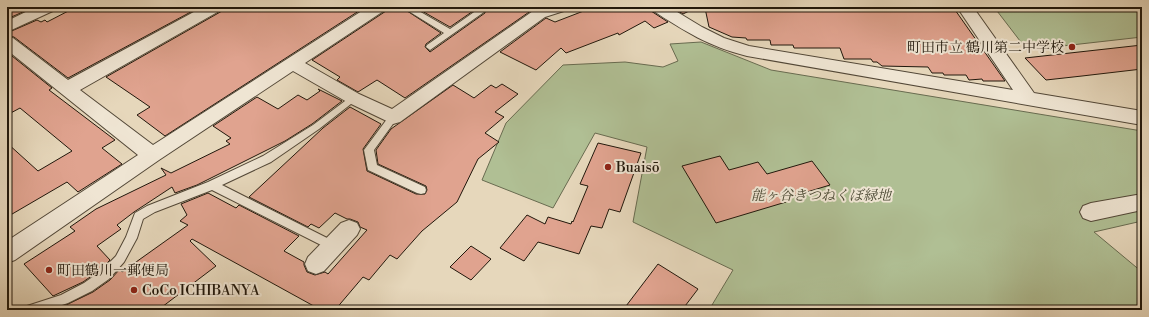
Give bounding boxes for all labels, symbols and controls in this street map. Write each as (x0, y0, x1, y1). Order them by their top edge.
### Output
place label: 町田市立 鶴川第二中学校 (907, 39, 1064, 57)
marker: 町田市立 鶴川第二中学校 (1067, 42, 1077, 52)
place label: Buaisō (615, 159, 660, 177)
marker: Buaisō (603, 162, 613, 172)
park label: 能ヶ谷きつねくぼ緑地 (751, 187, 893, 205)
place label: 町田鶴川一郵便局 (57, 262, 169, 280)
marker: 町田鶴川一郵便局 (44, 265, 54, 275)
place label: CoCo ICHIBANYA (142, 282, 260, 300)
marker: CoCo ICHIBANYA (129, 285, 139, 295)

